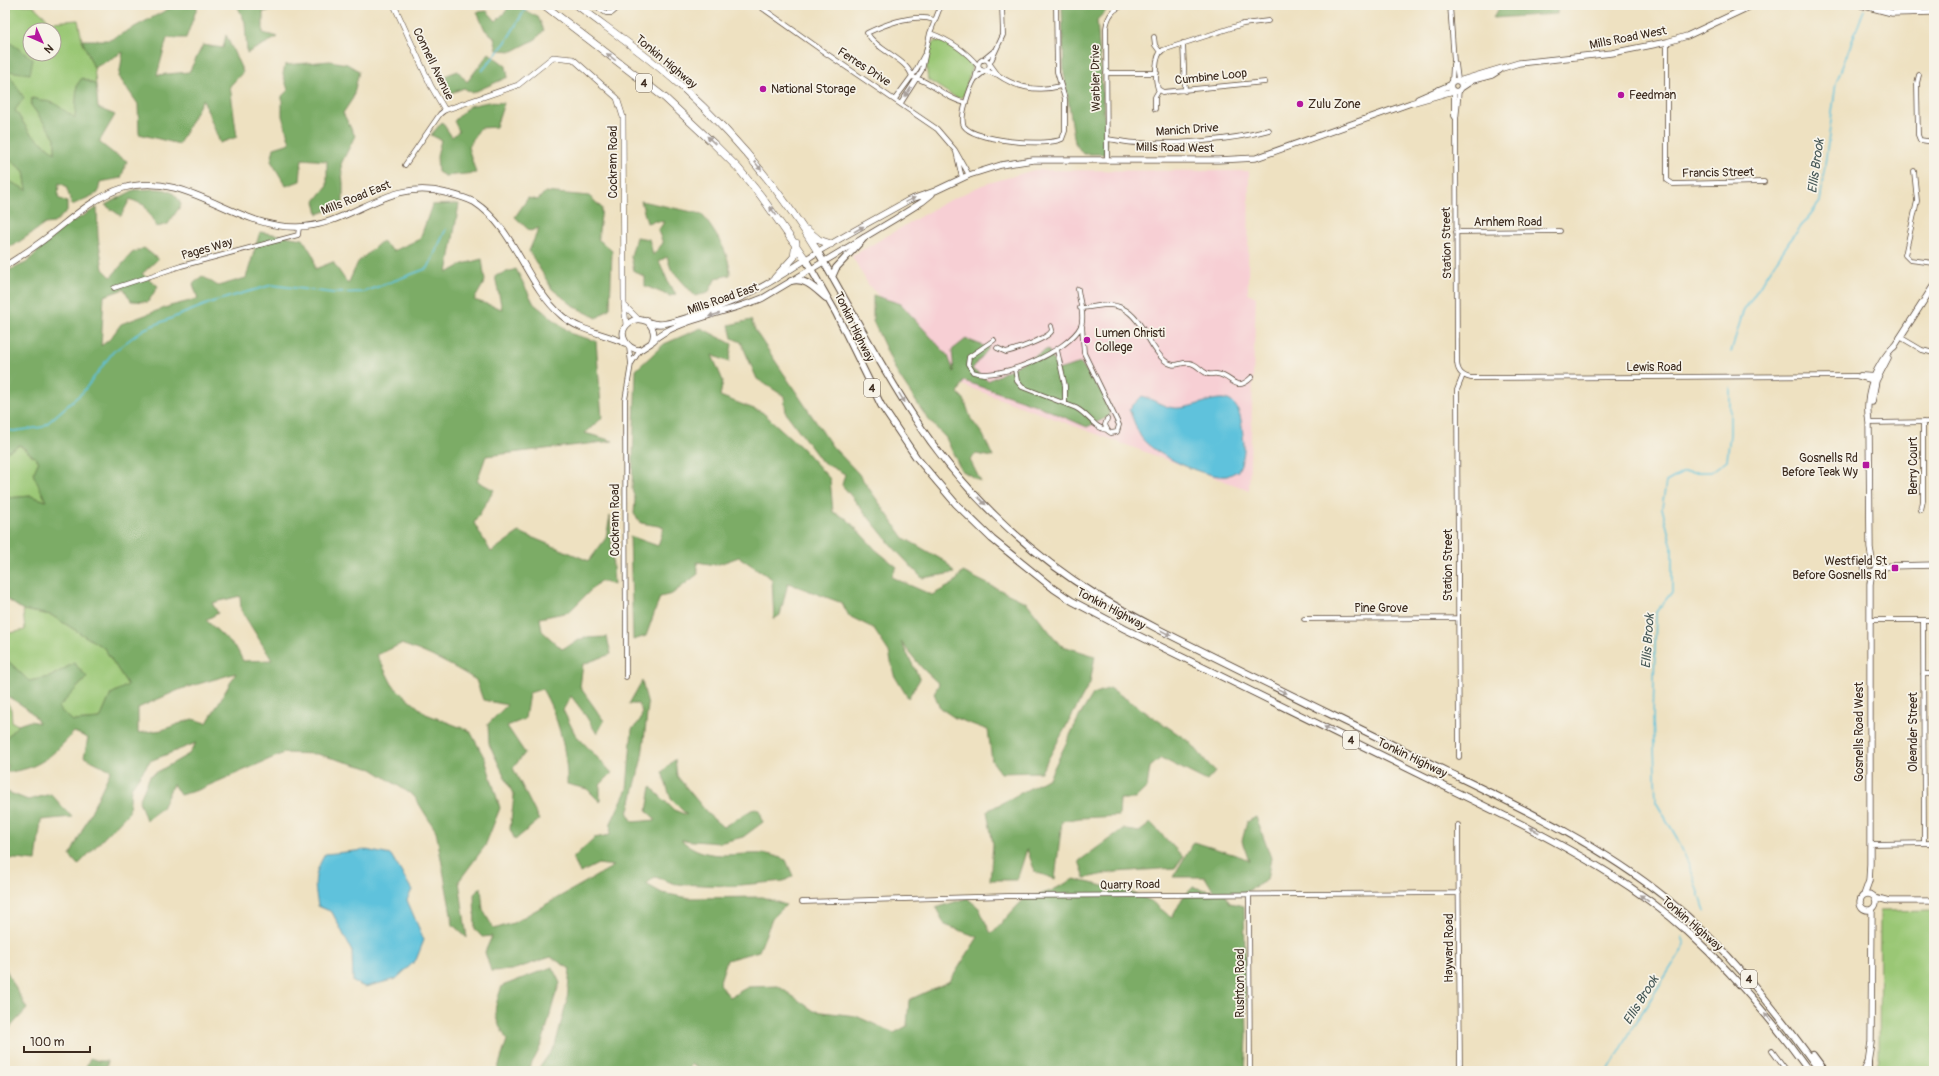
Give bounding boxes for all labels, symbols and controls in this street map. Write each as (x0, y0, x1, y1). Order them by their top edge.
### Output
north arrow (22, 22, 62, 62)
street label: Mills Road West (1588, 23, 1668, 53)
street label: Connell Avenue (409, 25, 457, 103)
street label: Tonkin Highway (632, 32, 700, 92)
text: N (41, 41, 56, 56)
street label: Ferres Drive (834, 44, 894, 90)
street label: Warbler Drive (1088, 44, 1104, 112)
one-way arrow (606, 53, 617, 61)
street label: Cumbine Loop (1174, 66, 1248, 88)
road number: 4 (636, 74, 652, 92)
place label: National Storage (771, 82, 856, 97)
marker: National Storage (758, 84, 768, 94)
one-way arrow (904, 87, 912, 97)
place label: Feedman (1629, 88, 1676, 103)
marker: Feedman (1616, 90, 1626, 100)
place label: Zulu Zone (1308, 97, 1361, 112)
marker: Zulu Zone (1295, 99, 1305, 109)
street label: Manich Drive (1155, 120, 1219, 140)
street label: Cockram Road (606, 125, 621, 198)
one-way arrow (706, 135, 716, 145)
water label: Ellis Brook (1804, 136, 1828, 194)
street label: Mills Road West (1136, 140, 1214, 156)
one-way arrow (754, 161, 762, 172)
street label: Francis Street (1682, 165, 1754, 181)
street label: Mills Road East (319, 177, 393, 219)
one-way arrow (904, 197, 915, 203)
one-way arrow (769, 206, 777, 217)
street label: Station Street (1439, 207, 1455, 279)
street label: Arnhem Road (1474, 215, 1542, 230)
one-way arrow (853, 225, 865, 232)
street label: Pages Way (180, 235, 234, 263)
street label: Mills Road East (686, 280, 761, 318)
street label: Tonkin Highway (831, 290, 877, 364)
one-way arrow (708, 312, 720, 318)
place label: Lumen Christi College (1095, 326, 1165, 355)
marker: Lumen Christi College (1082, 335, 1092, 345)
street label: Lewis Road (1626, 360, 1682, 375)
road number: 4 (864, 379, 880, 397)
one-way arrow (898, 393, 906, 403)
street label: Berry Court (1906, 437, 1921, 495)
place label: Gosnells Rd Before Teak Wy (1782, 451, 1858, 480)
marker: Gosnells Rd Before Teak Wy (1861, 460, 1871, 470)
street label: Cockram Road (608, 483, 623, 556)
one-way arrow (977, 496, 987, 505)
street label: Station Street (1441, 529, 1456, 601)
place label: Westfield St Before Gosnells Rd (1792, 554, 1887, 583)
marker: Westfield St Before Gosnells Rd (1890, 563, 1900, 573)
street label: Tonkin Highway (1074, 585, 1148, 633)
street label: Pine Grove (1354, 601, 1408, 616)
water label: Ellis Brook (1638, 611, 1658, 669)
one-way arrow (1160, 630, 1172, 636)
street label: Gosnells Road West (1852, 682, 1867, 782)
one-way arrow (1277, 687, 1288, 694)
street label: Oleander Street (1906, 692, 1921, 772)
one-way arrow (1323, 726, 1335, 732)
road number: 4 (1343, 731, 1359, 749)
street label: Tonkin Highway (1375, 735, 1449, 781)
one-way arrow (1528, 827, 1539, 834)
street label: Quarry Road (1100, 877, 1160, 893)
street label: Tonkin Highway (1658, 893, 1726, 955)
one-way arrow (1639, 894, 1650, 902)
street label: Hayward Road (1442, 913, 1457, 983)
street label: Rushton Road (1233, 948, 1248, 1018)
road number: 4 (1741, 970, 1757, 988)
water label: Ellis Brook (1620, 971, 1663, 1028)
one-way arrow (1763, 1012, 1772, 1023)
scale bar (24, 1028, 90, 1054)
text: 100 m (30, 1035, 65, 1050)

